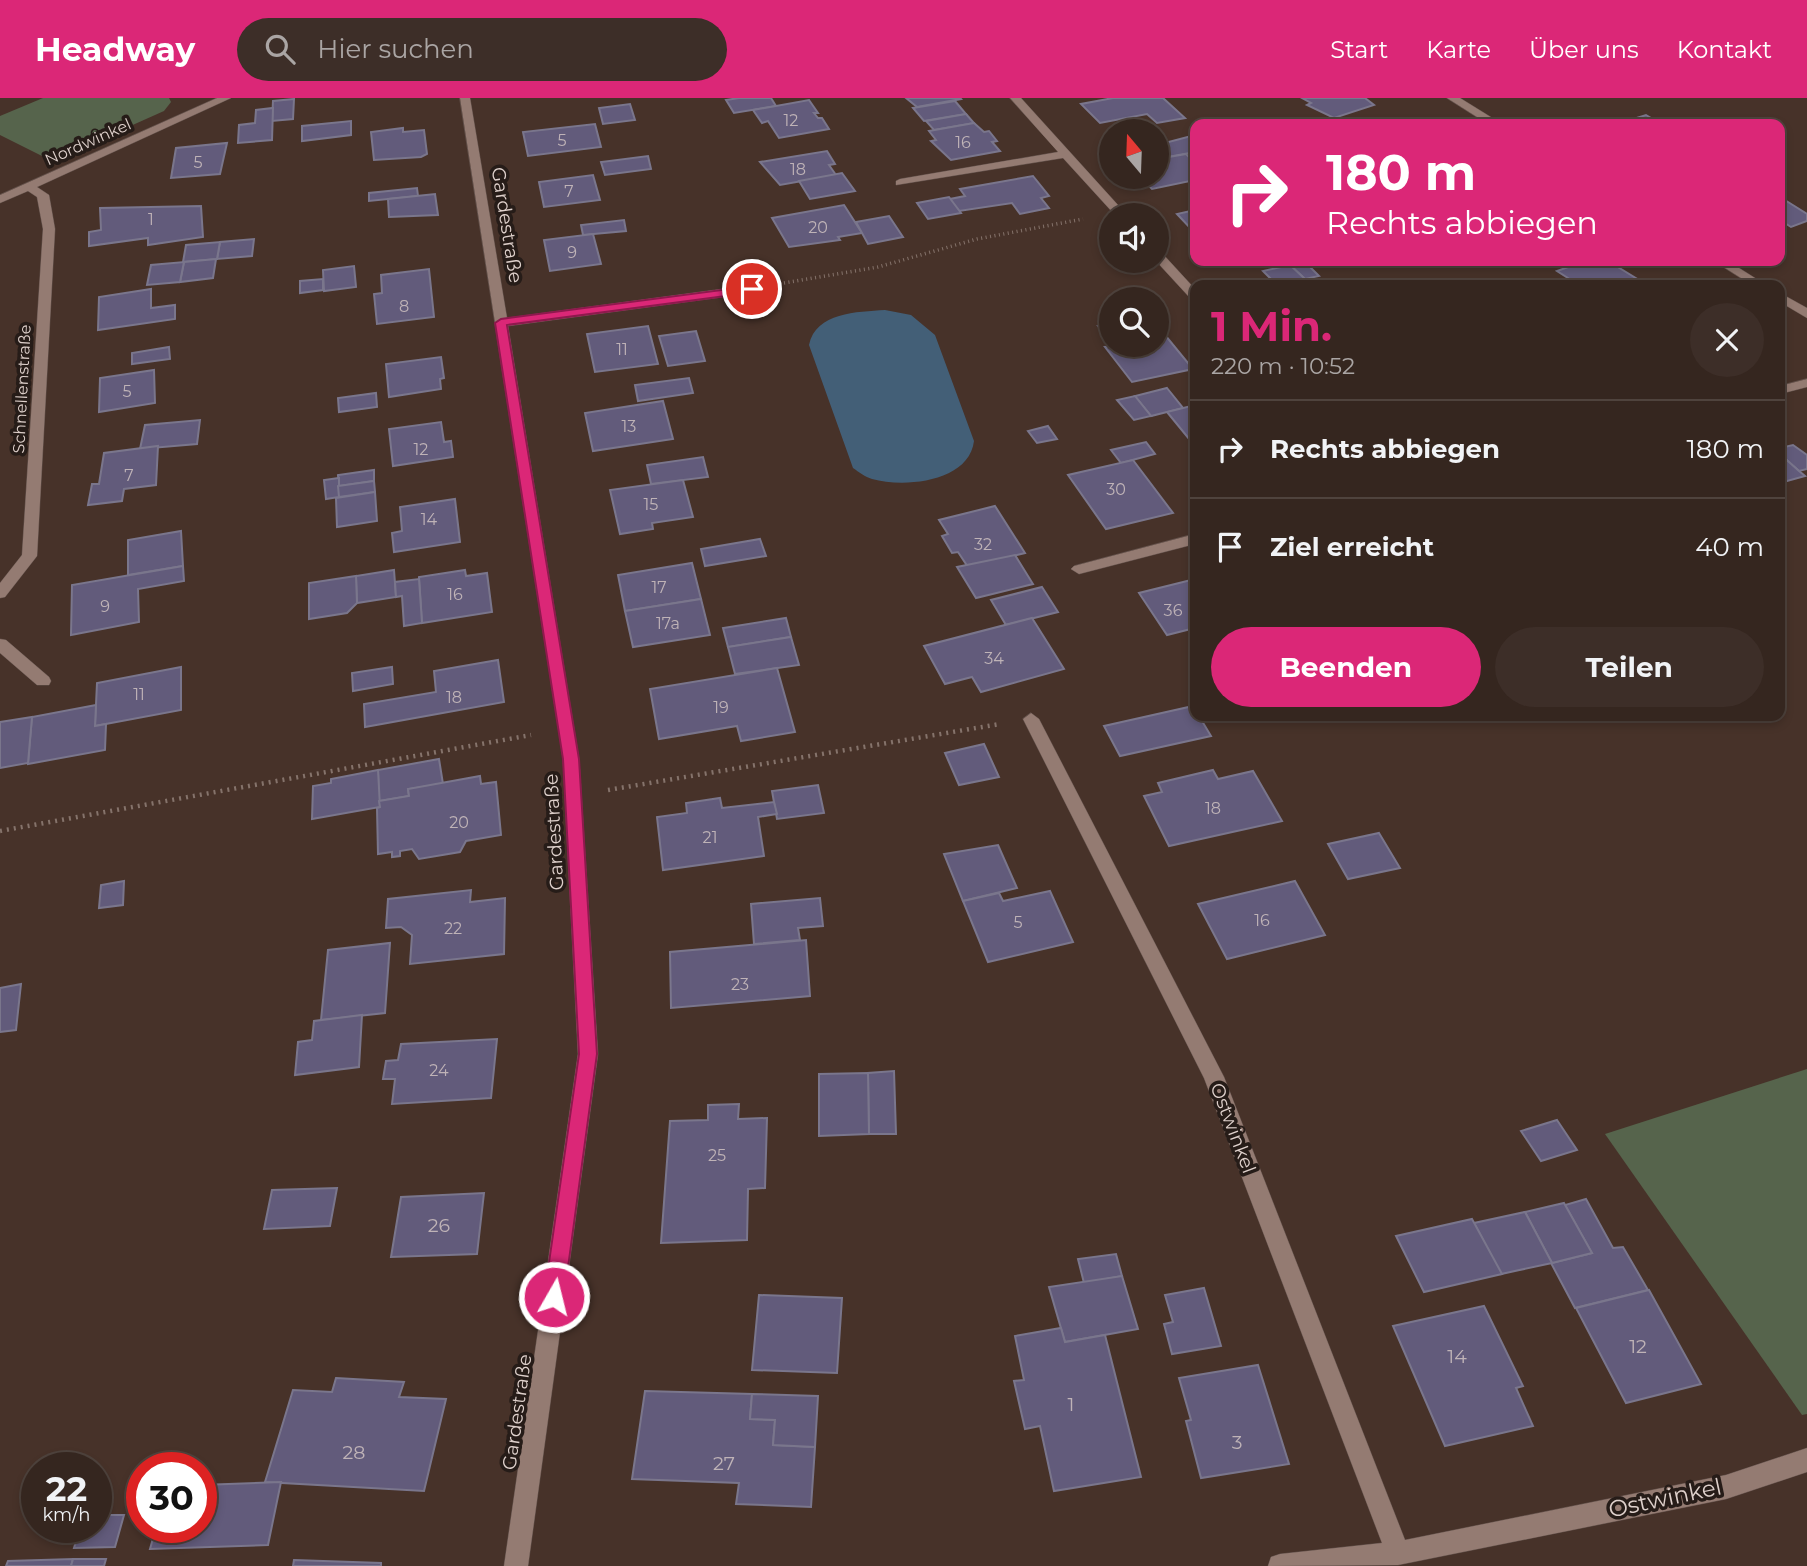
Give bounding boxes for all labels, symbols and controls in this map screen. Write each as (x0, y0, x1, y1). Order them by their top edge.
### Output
search box (237, 18, 727, 81)
text: Headway (35, 29, 195, 69)
icon: search (261, 30, 299, 68)
text: Hier suchen (317, 33, 474, 65)
text: Start (1330, 35, 1388, 64)
text: Karte (1426, 35, 1491, 64)
text: Über uns (1529, 35, 1639, 64)
text: Kontakt (1677, 35, 1772, 64)
house number: 12 (784, 111, 798, 130)
street label: Nordwinkel (42, 115, 134, 169)
north arrow (1099, 119, 1169, 189)
map controls (1099, 119, 1169, 357)
house number: 5 (557, 131, 567, 150)
house number: 16 (955, 133, 971, 152)
text: 180 m (1326, 143, 1476, 202)
icon: right (1211, 147, 1302, 238)
house number: 5 (193, 153, 203, 172)
house number: 18 (790, 160, 806, 179)
street label: Gardestraße (487, 165, 527, 285)
house number: 7 (564, 182, 574, 201)
button: sound (1099, 203, 1169, 273)
text: Rechts abbiegen (1326, 203, 1598, 242)
house number: 1 (148, 210, 154, 229)
house number: 20 (808, 218, 828, 237)
house number: 9 (567, 243, 577, 262)
pin (722, 259, 782, 319)
icon: arrive (733, 270, 771, 308)
button: search (1099, 287, 1169, 357)
house number: 8 (399, 297, 409, 316)
text: 1 Min. (1211, 300, 1332, 352)
button: close (1690, 303, 1764, 377)
street label: Schnellenstraße (9, 324, 35, 454)
house number: 11 (616, 340, 628, 359)
text: 220 m · 10:52 (1211, 352, 1355, 380)
house number: 5 (122, 382, 132, 401)
house number: 13 (622, 417, 636, 436)
icon: right (1211, 430, 1249, 468)
text: Rechts abbiegen (1270, 433, 1500, 465)
text: 180 m (1686, 433, 1764, 465)
house number: 12 (414, 440, 428, 459)
house number: 7 (124, 466, 134, 485)
house number: 30 (1106, 480, 1126, 499)
house number: 15 (644, 495, 658, 514)
house number: 14 (421, 510, 438, 529)
icon: arrive (1211, 528, 1249, 566)
text: Ziel erreicht (1270, 531, 1434, 563)
text: 40 m (1695, 531, 1764, 563)
house number: 32 (974, 535, 992, 554)
house number: 17 (651, 578, 667, 597)
house number: 16 (447, 585, 463, 604)
house number: 9 (100, 597, 110, 616)
house number: 36 (1164, 601, 1183, 620)
house number: 17a (656, 614, 680, 633)
button: Beenden (1211, 627, 1481, 707)
button: Teilen (1495, 627, 1764, 707)
house number: 34 (984, 649, 1004, 668)
house number: 11 (133, 685, 145, 704)
house number: 18 (446, 688, 462, 707)
house number: 19 (713, 698, 729, 717)
street label: Gardestraße (539, 773, 569, 891)
house number: 18 (1205, 799, 1221, 818)
house number: 20 (449, 813, 469, 832)
house number: 21 (703, 828, 717, 847)
house number: 16 (1254, 911, 1270, 930)
house number: 5 (1013, 913, 1023, 932)
house number: 22 (444, 919, 462, 938)
house number: 23 (731, 975, 749, 994)
house number: 24 (429, 1061, 449, 1080)
street label: Ostwinkel (1205, 1080, 1261, 1176)
house number: 25 (708, 1146, 726, 1165)
house number: 26 (428, 1214, 450, 1237)
position arrow (517, 1260, 591, 1334)
house number: 12 (1629, 1335, 1647, 1358)
house number: 14 (1447, 1345, 1467, 1368)
street label: Gardestraße (497, 1353, 537, 1471)
house number: 1 (1068, 1393, 1074, 1416)
house number: 3 (1232, 1431, 1242, 1454)
house number: 28 (343, 1441, 365, 1464)
speed limit sign: 30 (126, 1452, 217, 1543)
house number: 27 (713, 1452, 735, 1475)
text: 22 (46, 1467, 87, 1510)
street label: Ostwinkel (1606, 1472, 1724, 1524)
text: km/h (42, 1504, 91, 1526)

